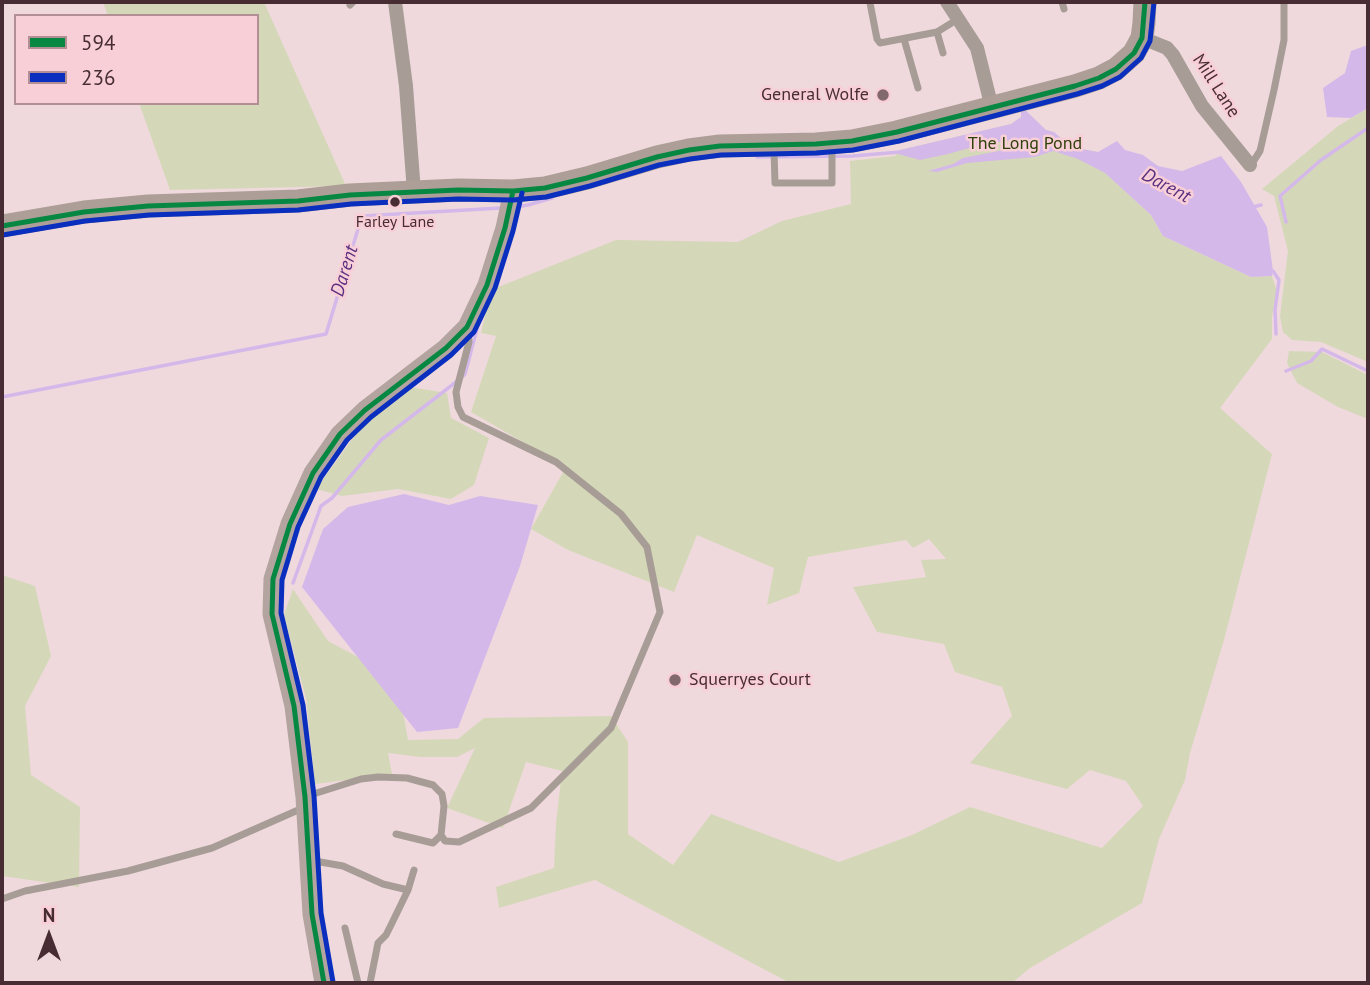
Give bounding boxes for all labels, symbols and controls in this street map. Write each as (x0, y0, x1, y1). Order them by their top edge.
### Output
legend (14, 14, 259, 105)
text: 594 (81, 29, 115, 56)
street label: Mill Lane (1188, 50, 1244, 122)
text: 236 (81, 64, 115, 91)
place label: General Wolfe (761, 84, 869, 106)
marker: General Wolfe (875, 87, 891, 103)
park label: The Long Pond (968, 133, 1082, 155)
water label: Darent (1138, 164, 1194, 208)
marker: Farley Lane (388, 195, 402, 209)
place label: Farley Lane (356, 212, 434, 232)
water label: Darent (327, 243, 363, 299)
place label: Squerryes Court (689, 669, 811, 691)
marker: Squerryes Court (667, 672, 683, 688)
north arrow (14, 901, 84, 971)
text: N (43, 903, 55, 927)

